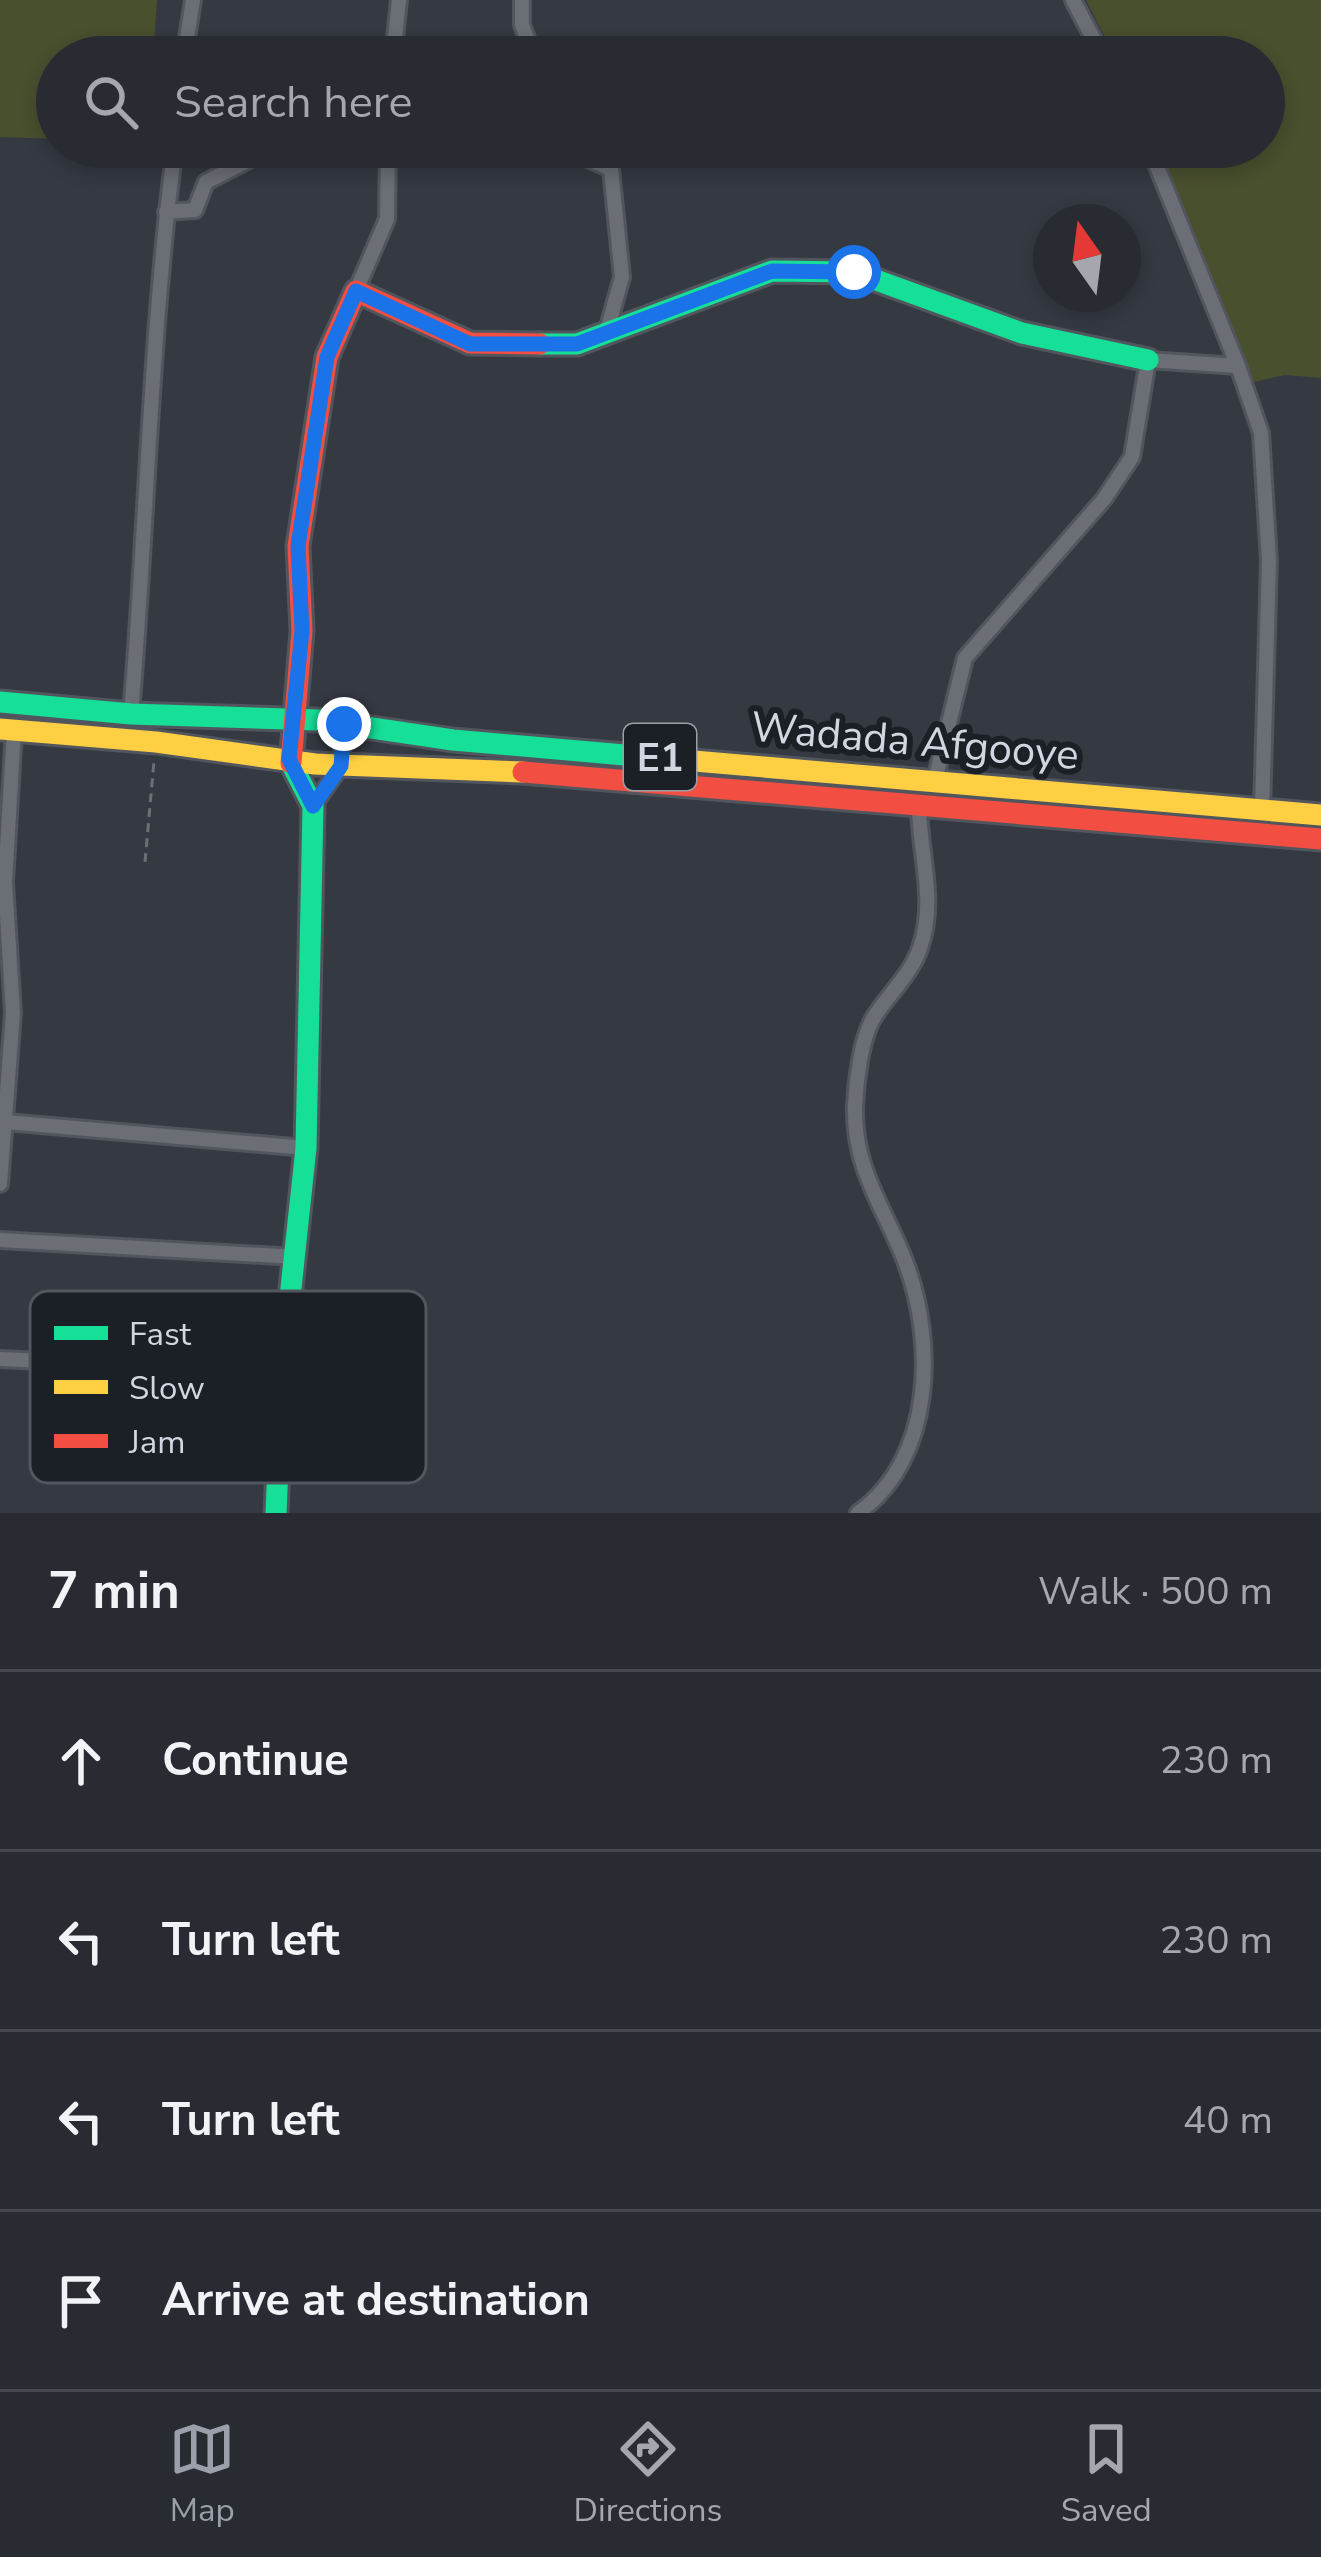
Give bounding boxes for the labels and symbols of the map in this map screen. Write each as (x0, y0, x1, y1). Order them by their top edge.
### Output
north arrow (1033, 204, 1141, 312)
route start (827, 245, 881, 299)
route end (317, 697, 371, 751)
street label: Wadada Afgooye (749, 699, 1081, 784)
road number: E1 (624, 724, 696, 790)
legend (30, 1291, 426, 1483)
text: Fast (129, 1312, 192, 1357)
text: Slow (129, 1366, 205, 1411)
text: Jam (128, 1420, 185, 1465)

